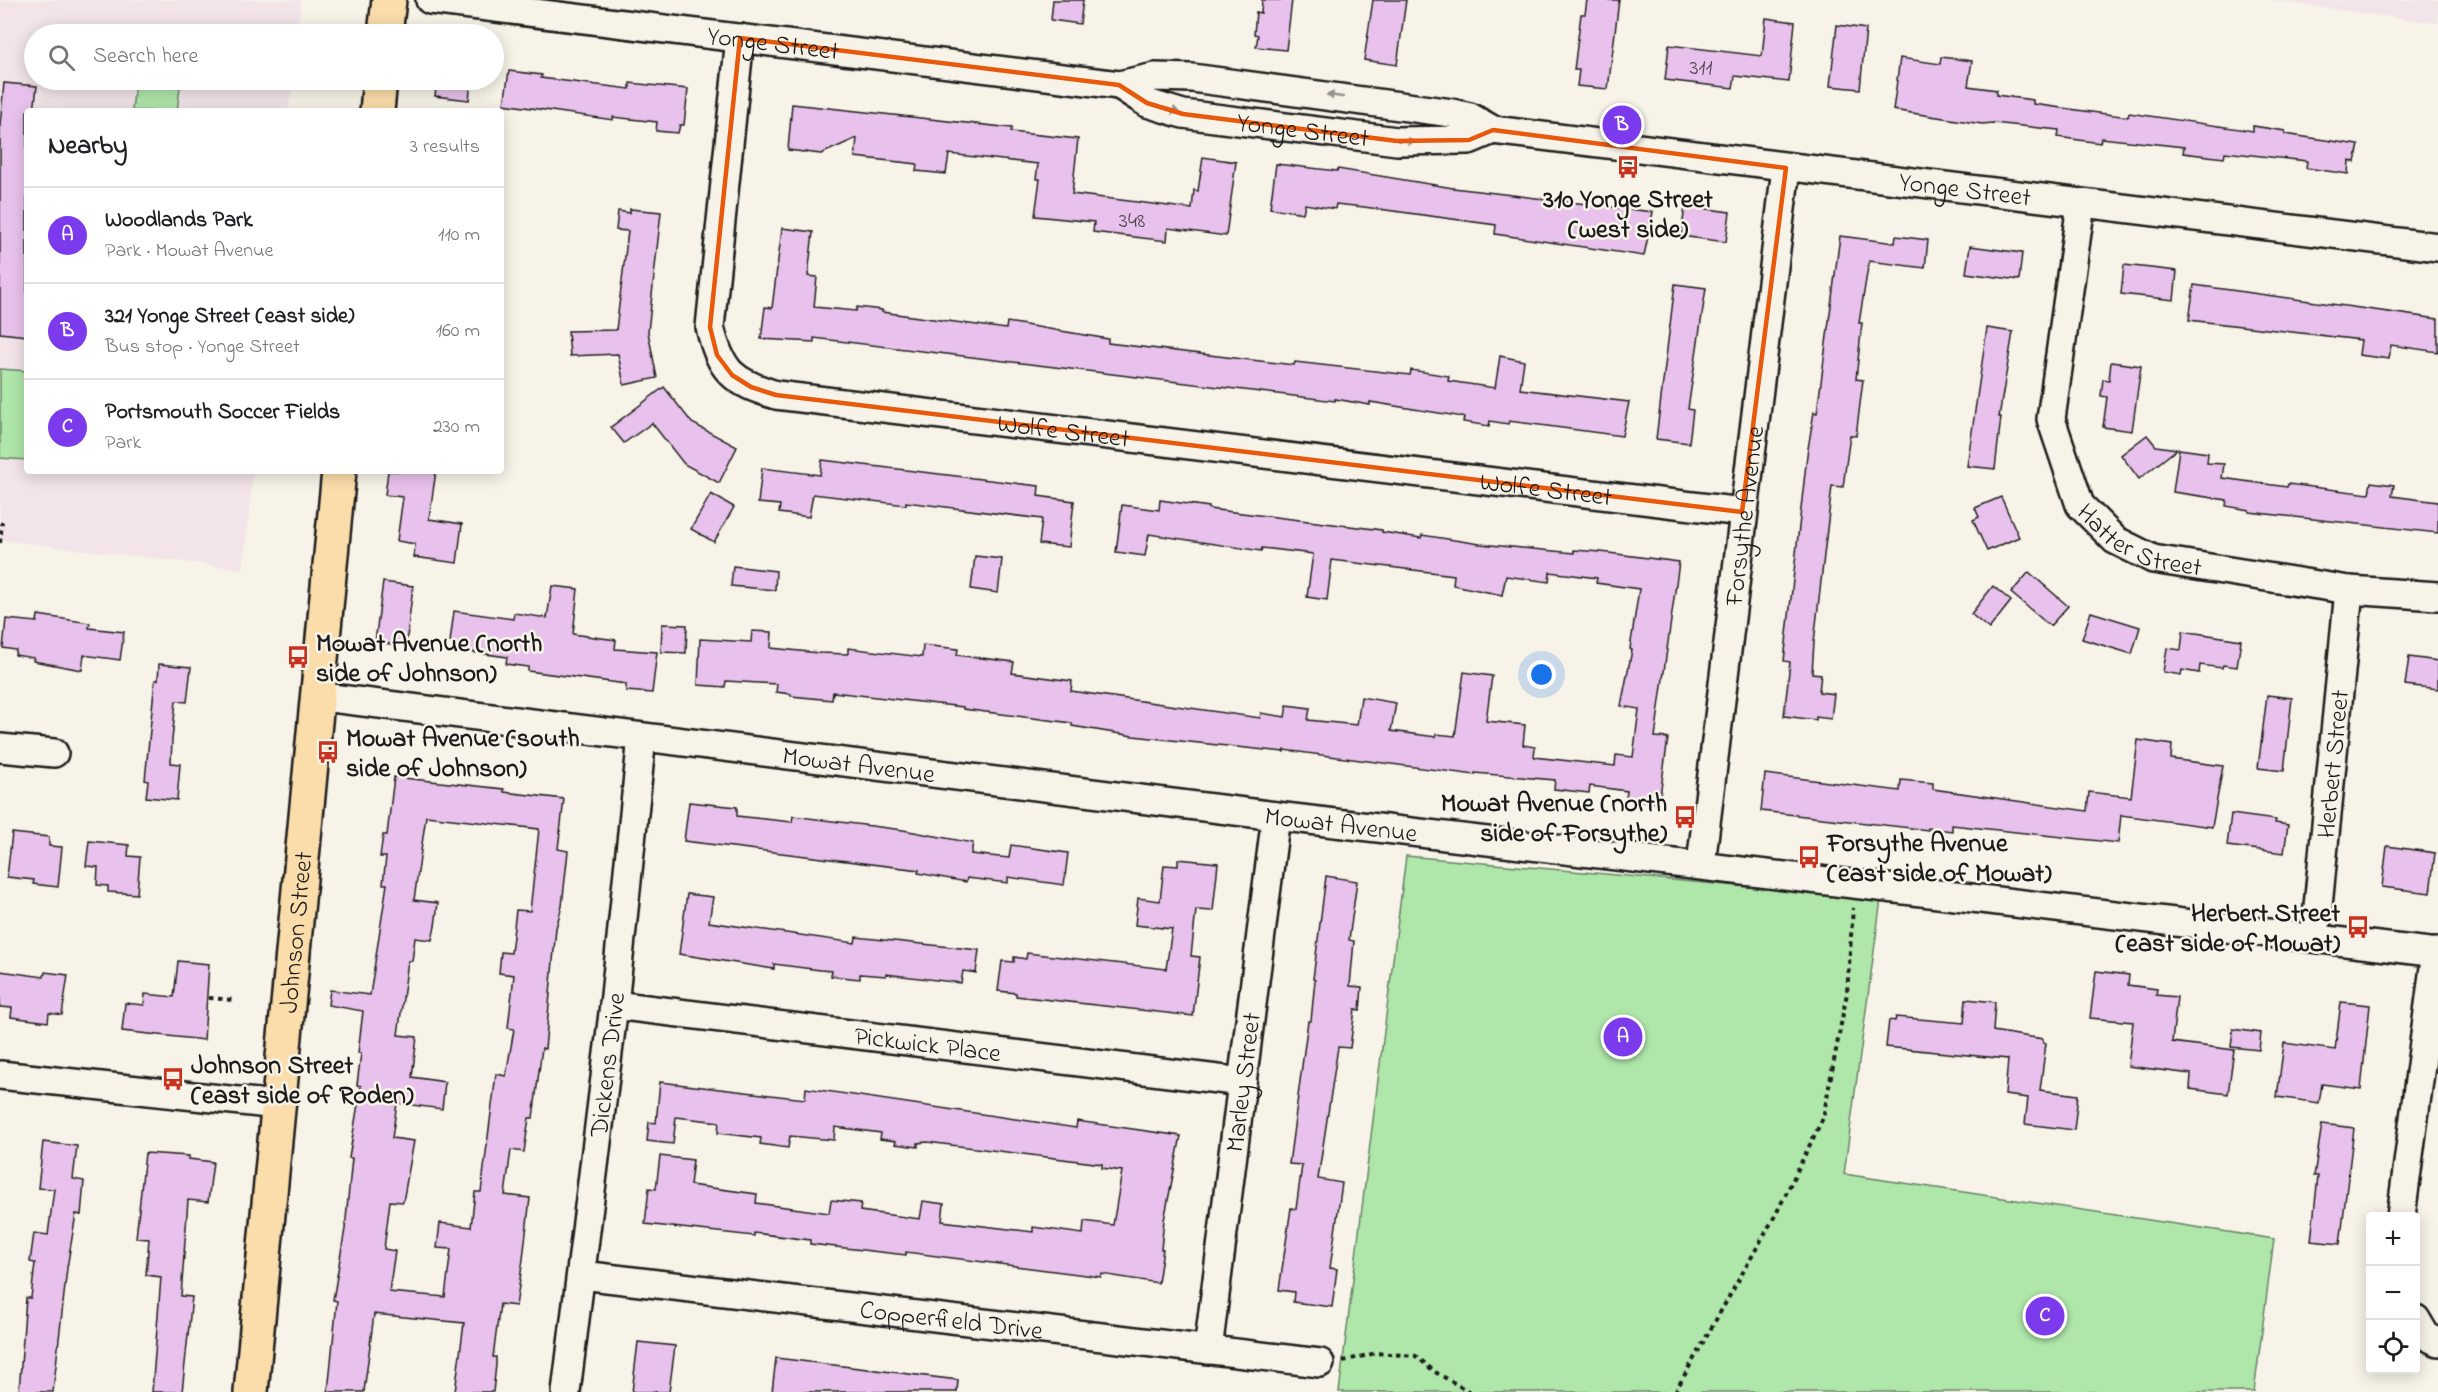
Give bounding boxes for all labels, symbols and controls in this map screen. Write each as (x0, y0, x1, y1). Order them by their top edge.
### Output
street label: Yonge Street (705, 18, 842, 72)
search box (24, 24, 504, 90)
icon: search (45, 41, 78, 74)
text: Search here (93, 41, 198, 73)
house number: 311 (1689, 53, 1713, 85)
one-way arrow (1325, 91, 1344, 100)
pin: B (1602, 102, 1642, 148)
street label: Yonge Street (1234, 105, 1371, 159)
one-way arrow (1162, 106, 1180, 115)
text: Nearby (48, 128, 127, 166)
text: 3 results (410, 133, 480, 162)
one-way arrow (1396, 136, 1415, 145)
bus stop icon: 310 Yonge Street (west side) (1615, 154, 1641, 180)
street label: Yonge Street (1896, 164, 2033, 218)
place label: 310 Yonge Street (west side) (1542, 182, 1713, 250)
text: Woodlands Park (105, 205, 253, 237)
house number: 348 (1119, 206, 1145, 238)
text: A (61, 221, 74, 250)
text: 110 m (438, 221, 480, 250)
text: Park · Mowat Avenue (105, 237, 273, 266)
text: 321 Yonge Street (east side) (105, 301, 354, 333)
text: B (61, 317, 74, 346)
text: 160 m (436, 317, 480, 346)
text: Bus stop · Yonge Street (105, 333, 300, 362)
text: Portsmouth Soccer Fields (105, 397, 340, 429)
street label: Wolfe Street (995, 406, 1132, 460)
text: C (62, 413, 73, 442)
text: 230 m (433, 413, 480, 442)
street label: Forsythe Avenue (1717, 424, 1776, 609)
text: Park (105, 429, 141, 458)
street label: Wolfe Street (1477, 464, 1614, 518)
street label: Hatter Street (2067, 496, 2205, 588)
place label: Mowat Avenue (north side of Johnson) (316, 626, 542, 694)
bus stop icon: Mowat Avenue (north side of Johnson) (285, 644, 311, 670)
your location (1527, 660, 1556, 689)
street label: Herbert Street (2309, 688, 2361, 840)
place label: Mowat Avenue (south side of Johnson) (346, 721, 580, 789)
bus stop icon: Mowat Avenue (south side of Johnson) (315, 739, 341, 765)
street label: Mowat Avenue (780, 739, 937, 795)
place label: Mowat Avenue (north side of Forsythe) (1441, 786, 1667, 854)
street label: Mowat Avenue (1262, 799, 1420, 855)
bus stop icon: Mowat Avenue (north side of Forsythe) (1672, 804, 1698, 830)
place label: Forsythe Avenue (east side of Mowat) (1825, 826, 2052, 894)
bus stop icon: Forsythe Avenue (east side of Mowat) (1796, 844, 1822, 870)
street label: Johnson Street (271, 850, 325, 1015)
place label: Herbert Street (east side of Mowat) (2115, 896, 2340, 964)
bus stop icon: Herbert Street (east side of Mowat) (2345, 914, 2371, 940)
street label: Dickens Drive (582, 990, 637, 1140)
street label: Marley Street (1217, 1010, 1273, 1155)
pin: A (1604, 1014, 1642, 1060)
street label: Pickwick Place (852, 1019, 1003, 1074)
place label: Johnson Street (east side of Roden) (191, 1048, 414, 1116)
bus stop icon: Johnson Street (east side of Roden) (160, 1066, 186, 1092)
map controls (2366, 1212, 2420, 1374)
button: + (2366, 1212, 2420, 1266)
button: − (2366, 1266, 2420, 1320)
street label: Copperfield Drive (857, 1292, 1045, 1352)
pin: C (2026, 1294, 2064, 1338)
button: locate (2366, 1320, 2420, 1374)

